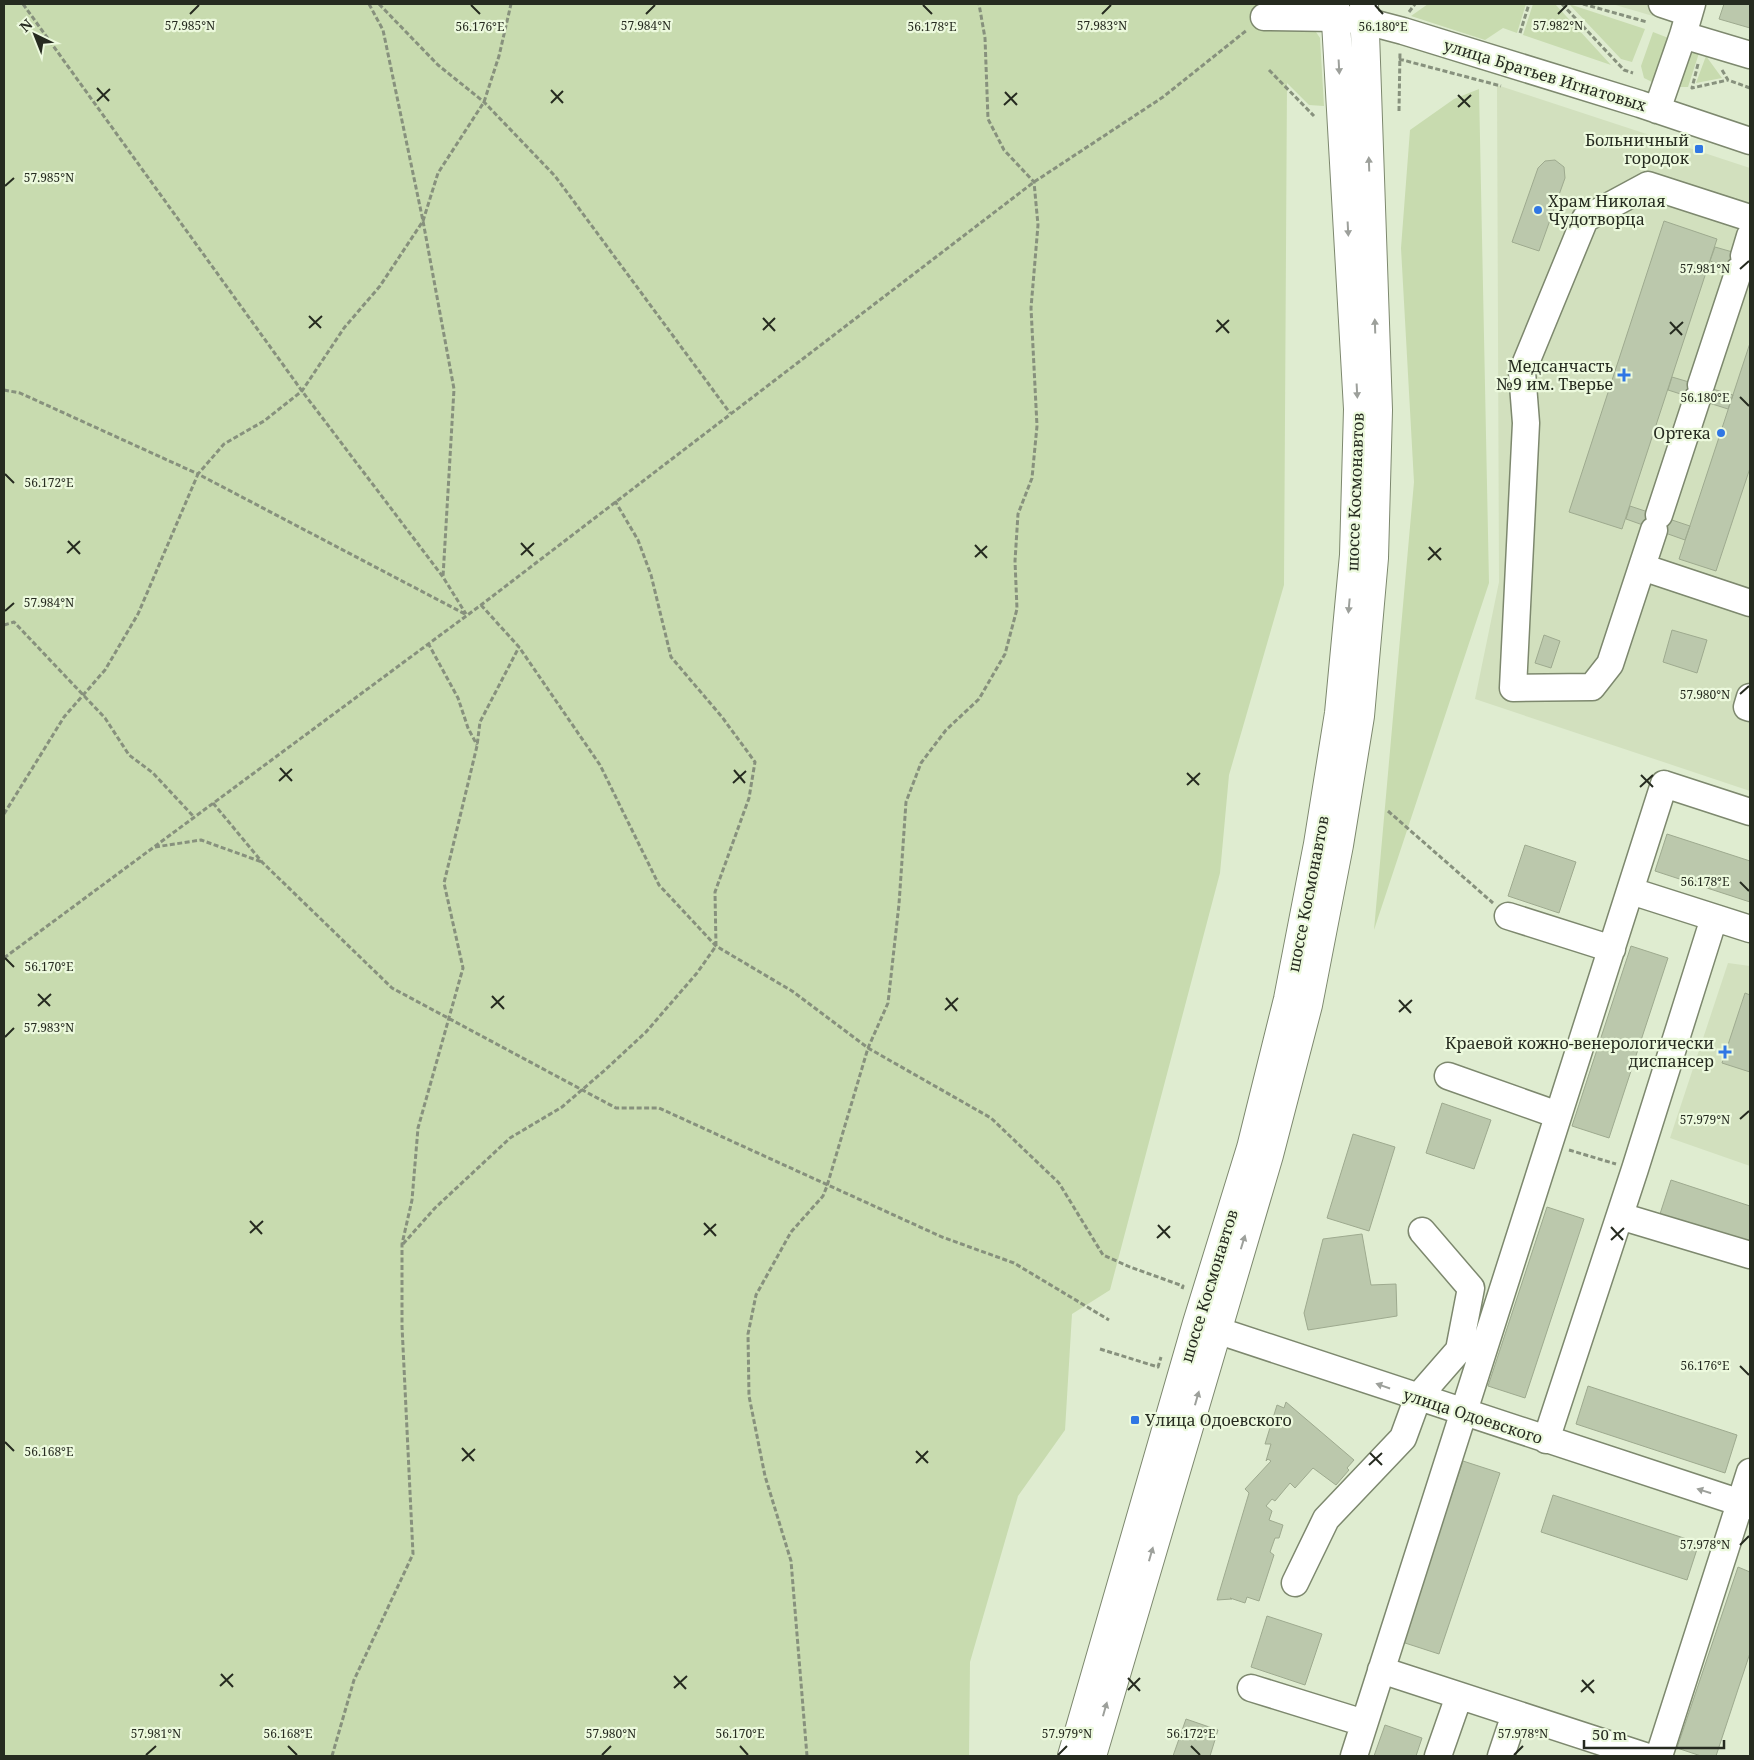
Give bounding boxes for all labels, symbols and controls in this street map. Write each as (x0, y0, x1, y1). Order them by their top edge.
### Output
north arrow (10, 10, 60, 60)
text: N (15, 14, 36, 36)
text: 57.985°N (165, 17, 215, 34)
text: 57.984°N (621, 17, 671, 34)
text: 57.983°N (1077, 17, 1127, 34)
text: 57.982°N (1533, 17, 1583, 34)
text: 56.176°E (456, 18, 504, 35)
text: 56.178°E (908, 18, 956, 35)
text: 56.180°E (1359, 18, 1407, 35)
street label: улица Братьев Игнатовых (1441, 34, 1650, 117)
one-way arrow (1336, 59, 1344, 75)
place label: Больничный городок (1585, 129, 1690, 169)
marker: Больничный городок (1693, 143, 1705, 155)
one-way arrow (1365, 156, 1373, 172)
text: 57.985°N (24, 169, 74, 186)
place label: Храм Николая Чудотворца (1548, 190, 1666, 230)
marker: Храм Николая Чудотворца (1532, 204, 1544, 216)
one-way arrow (1344, 222, 1352, 238)
text: 57.981°N (1680, 260, 1730, 277)
one-way arrow (1371, 318, 1379, 334)
place label: Медсанчасть №9 им. Тверье (1497, 355, 1613, 395)
marker: Медсанчасть №9 им. Тверье (1617, 368, 1631, 382)
one-way arrow (1353, 384, 1361, 400)
text: 56.180°E (1681, 389, 1729, 406)
street label: шоссе Космонавтов (1341, 412, 1369, 572)
place label: Ортека (1653, 422, 1711, 444)
marker: Ортека (1715, 427, 1727, 439)
text: 56.172°E (25, 474, 73, 491)
text: 57.984°N (24, 594, 74, 611)
one-way arrow (1345, 598, 1353, 614)
text: 57.980°N (1680, 686, 1730, 703)
street label: шоссе Космонавтов (1282, 814, 1334, 974)
text: 56.178°E (1681, 873, 1729, 890)
text: 56.170°E (25, 958, 73, 975)
text: 57.983°N (24, 1019, 74, 1036)
place label: Краевой кожно-венерологически диспансер (1445, 1032, 1714, 1072)
marker: Краевой кожно-венерологически диспансер (1718, 1045, 1732, 1059)
text: 57.979°N (1680, 1111, 1730, 1128)
street label: шоссе Космонавтов (1175, 1207, 1243, 1365)
one-way arrow (1240, 1234, 1247, 1249)
text: 56.176°E (1681, 1357, 1729, 1374)
one-way arrow (1376, 1381, 1391, 1389)
street label: улица Одоевского (1400, 1383, 1546, 1449)
one-way arrow (1193, 1390, 1201, 1405)
place label: Улица Одоевского (1145, 1409, 1292, 1431)
marker: Улица Одоевского (1129, 1414, 1141, 1426)
text: 56.168°E (25, 1443, 73, 1460)
one-way arrow (1696, 1487, 1711, 1495)
text: 57.978°N (1680, 1536, 1730, 1553)
one-way arrow (1147, 1546, 1155, 1561)
one-way arrow (1102, 1702, 1110, 1717)
scale bar (1584, 1718, 1724, 1750)
text: 50 m (1592, 1724, 1627, 1744)
text: 57.981°N (131, 1725, 181, 1742)
text: 56.168°E (264, 1725, 312, 1742)
text: 57.980°N (586, 1725, 636, 1742)
text: 56.170°E (716, 1725, 764, 1742)
text: 57.979°N (1042, 1725, 1092, 1742)
text: 56.172°E (1167, 1725, 1215, 1742)
text: 57.978°N (1498, 1725, 1548, 1742)

